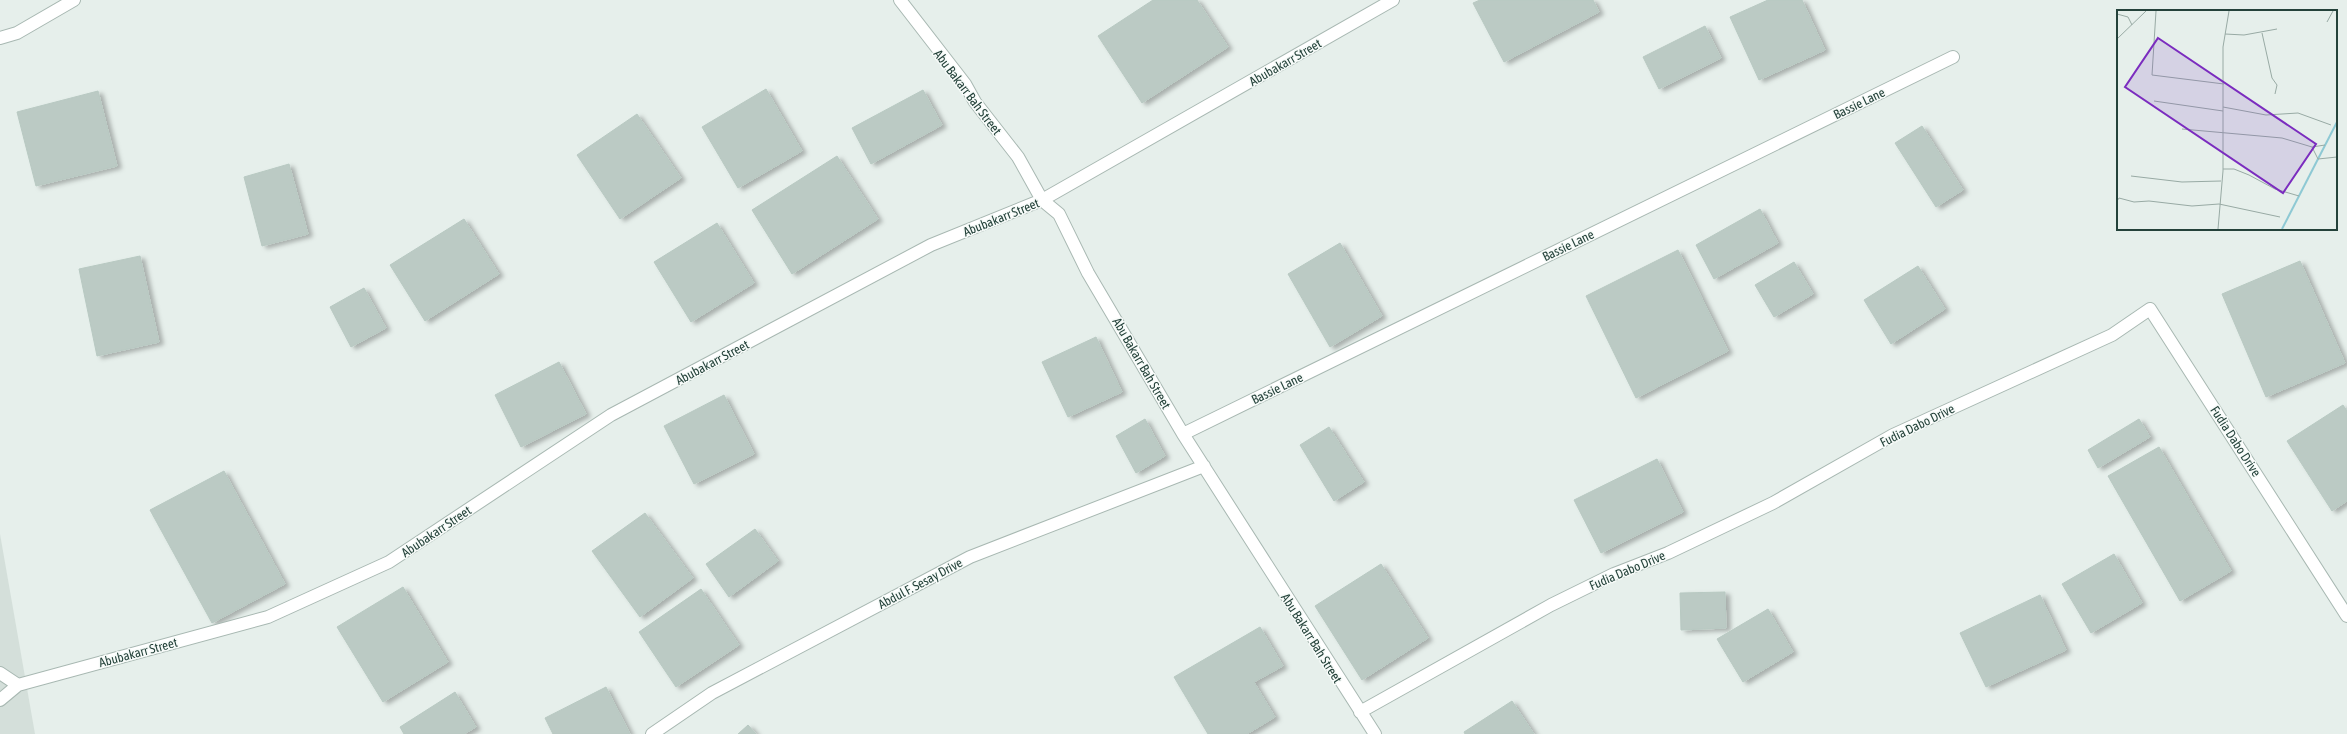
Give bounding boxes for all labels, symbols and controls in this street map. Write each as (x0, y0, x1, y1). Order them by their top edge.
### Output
inset map (2117, 10, 2337, 230)
street label: Abubakarr Street (1247, 36, 1324, 89)
street label: Abu Bakarr Bah Street (931, 47, 1005, 138)
street label: Bassie Lane (1831, 85, 1887, 122)
street label: Abubakarr Street (961, 195, 1042, 240)
street label: Bassie Lane (1540, 227, 1596, 264)
street label: Abu Bakarr Bah Street (1109, 315, 1174, 412)
street label: Abubakarr Street (673, 337, 752, 388)
street label: Bassie Lane (1249, 370, 1305, 407)
street label: Fudia Dabo Drive (1878, 401, 1957, 450)
street label: Fudia Dabo Drive (2207, 403, 2264, 479)
street label: Abubakarr Street (399, 502, 474, 560)
street label: Fudia Dabo Drive (1587, 548, 1667, 593)
street label: Abdul F. Sesay Drive (876, 555, 965, 612)
street label: Abu Bakarr Bah Street (1278, 591, 1345, 686)
street label: Abubakarr Street (97, 635, 179, 670)

